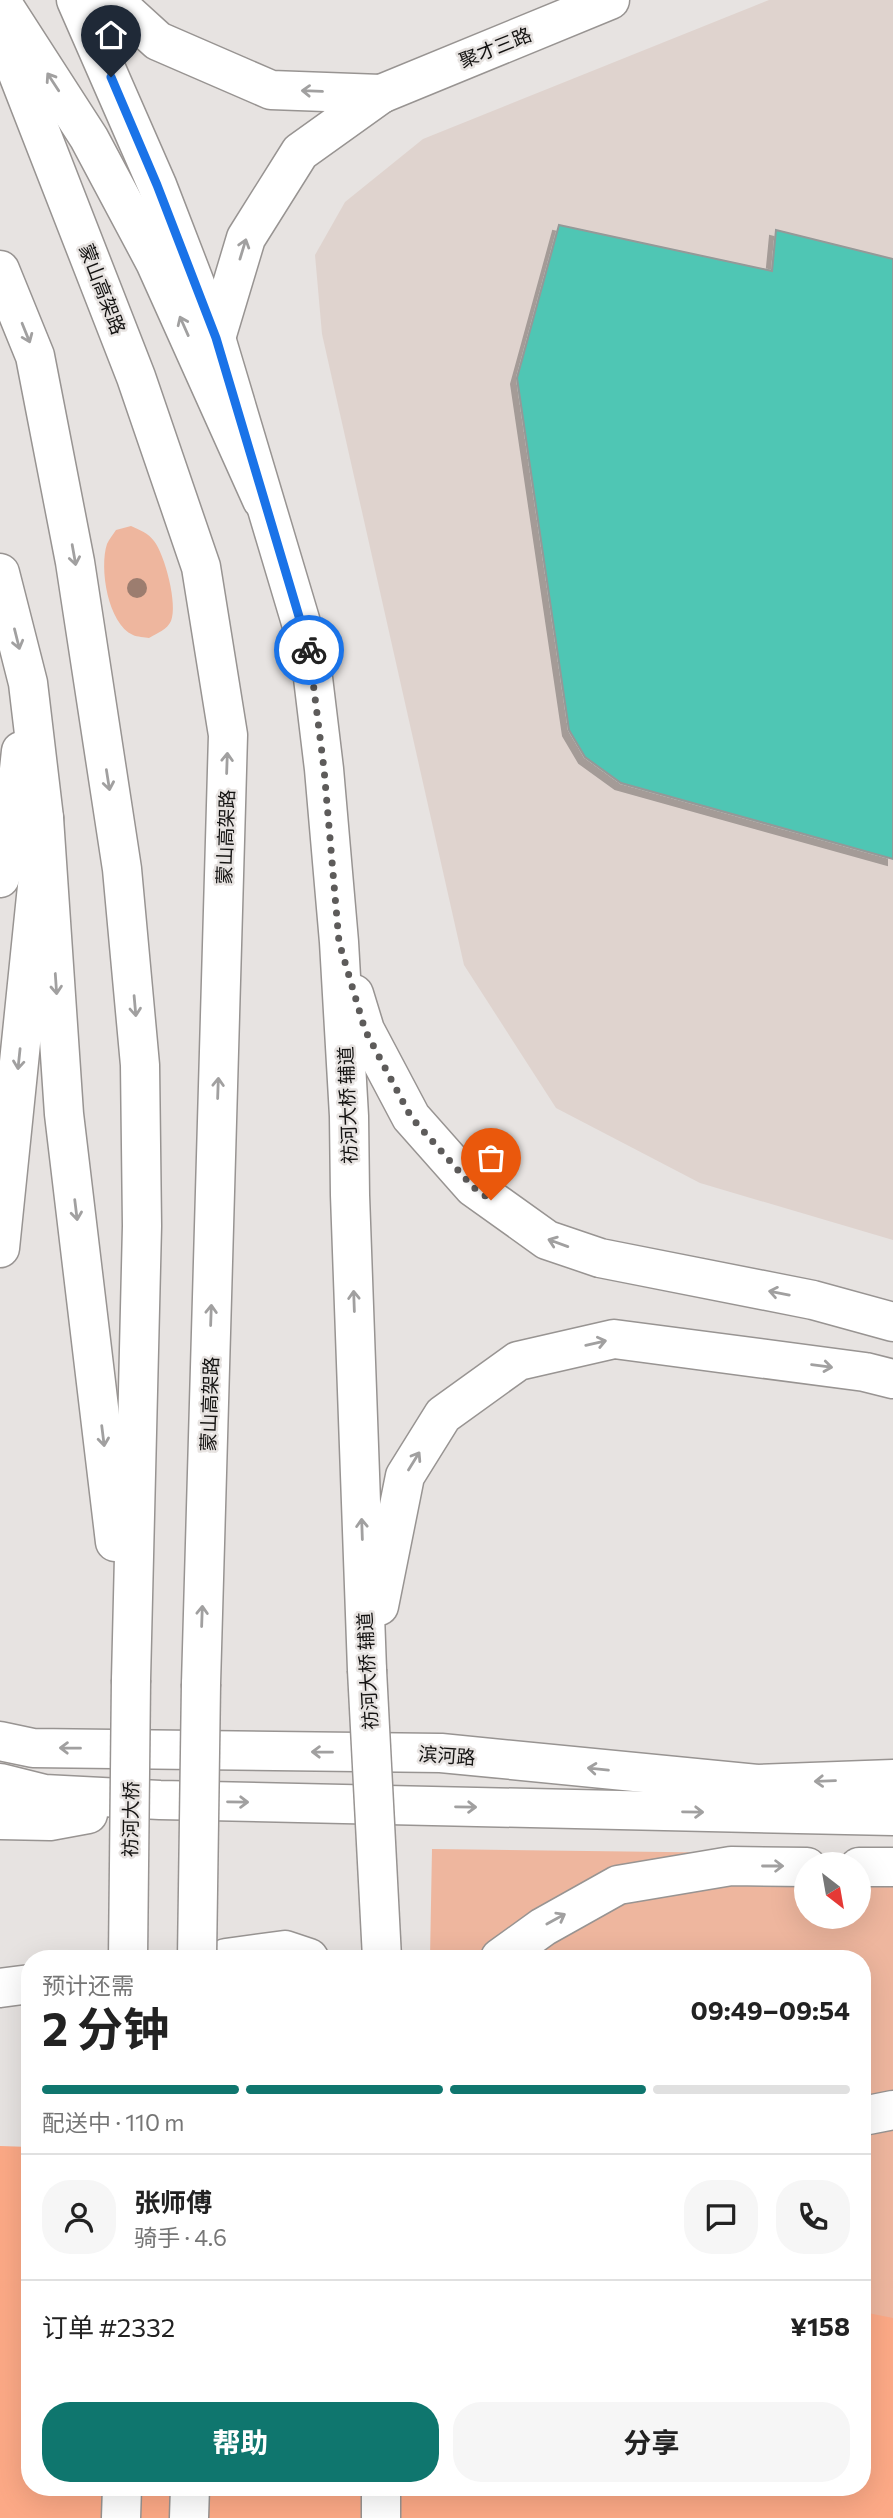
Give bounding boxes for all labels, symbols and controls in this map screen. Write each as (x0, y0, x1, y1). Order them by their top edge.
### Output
pin (81, 5, 141, 77)
icon: home (92, 16, 130, 54)
street label: 聚才三路 (455, 22, 535, 72)
one-way arrow (46, 73, 60, 93)
one-way arrow (301, 85, 324, 98)
one-way arrow (237, 238, 250, 260)
street label: 蒙山高架路 (75, 241, 131, 337)
one-way arrow (177, 316, 190, 337)
one-way arrow (20, 322, 33, 344)
one-way arrow (67, 543, 81, 566)
courier (274, 615, 344, 685)
one-way arrow (11, 628, 24, 650)
icon: bike (290, 631, 328, 669)
one-way arrow (220, 751, 233, 774)
one-way arrow (102, 768, 115, 791)
street label: 蒙山高架路 (212, 789, 238, 885)
one-way arrow (49, 972, 62, 995)
one-way arrow (129, 994, 142, 1017)
street label: 祊河大桥 辅道 (333, 1046, 361, 1164)
one-way arrow (13, 1047, 26, 1070)
one-way arrow (211, 1077, 224, 1100)
pin (461, 1128, 521, 1200)
icon: bag (472, 1139, 510, 1177)
one-way arrow (69, 1199, 82, 1221)
one-way arrow (547, 1236, 569, 1248)
one-way arrow (768, 1286, 791, 1300)
one-way arrow (347, 1290, 360, 1313)
one-way arrow (204, 1304, 218, 1327)
one-way arrow (584, 1336, 607, 1350)
street label: 蒙山高架路 (196, 1356, 222, 1452)
one-way arrow (810, 1360, 833, 1373)
one-way arrow (96, 1424, 109, 1447)
one-way arrow (407, 1452, 421, 1472)
one-way arrow (355, 1517, 368, 1540)
one-way arrow (196, 1605, 209, 1628)
street label: 祊河大桥 辅道 (352, 1612, 382, 1730)
one-way arrow (59, 1742, 82, 1755)
street label: 滨河路 (418, 1742, 476, 1768)
one-way arrow (311, 1745, 334, 1759)
one-way arrow (587, 1762, 610, 1775)
one-way arrow (814, 1775, 837, 1788)
street label: 祊河大桥 (118, 1781, 142, 1857)
one-way arrow (226, 1795, 249, 1809)
one-way arrow (454, 1800, 477, 1814)
one-way arrow (681, 1805, 704, 1818)
north arrow (794, 1852, 872, 1928)
map controls (794, 1852, 871, 1929)
one-way arrow (761, 1859, 784, 1873)
one-way arrow (545, 1912, 565, 1926)
text: 预计还需 (42, 1971, 134, 1999)
text: 09:49–09:54 (691, 1994, 850, 2025)
text: 2 分钟 (42, 1999, 169, 2055)
text: 配送中 · 110 m (42, 2108, 184, 2136)
button: person (42, 2180, 116, 2254)
button: chat (684, 2180, 758, 2254)
button: phone (776, 2180, 850, 2254)
text: 张师傅 (134, 2186, 212, 2217)
text: 骑手 · 4.6 (134, 2223, 227, 2251)
text: ¥158 (790, 2310, 850, 2341)
text: 订单 #2332 (42, 2311, 175, 2342)
button: 帮助 (42, 2402, 439, 2482)
button: 分享 (453, 2402, 850, 2482)

